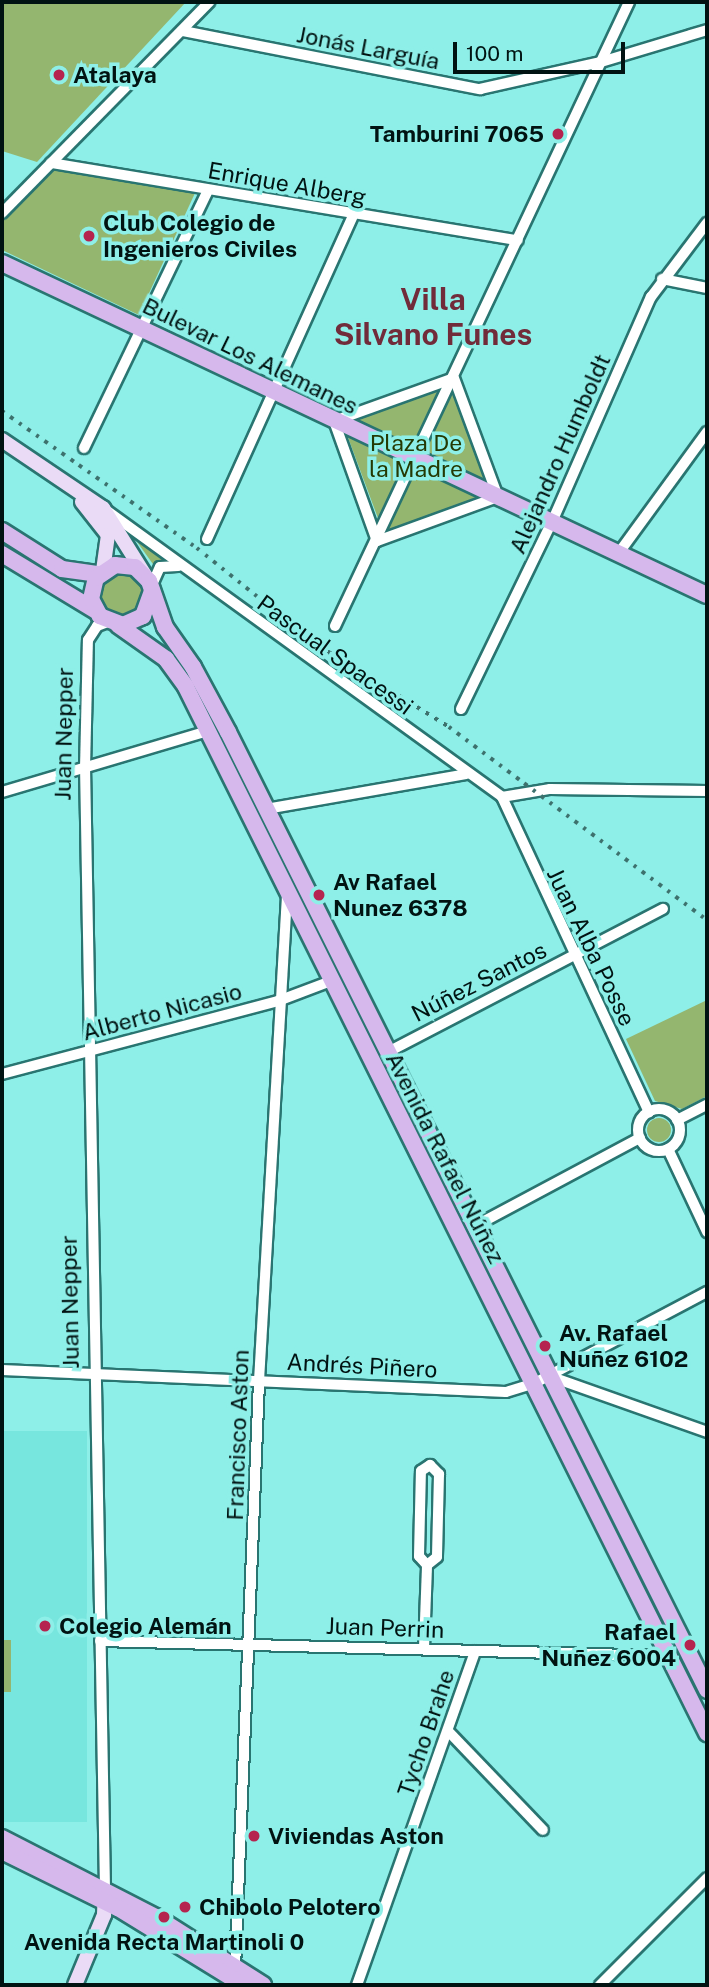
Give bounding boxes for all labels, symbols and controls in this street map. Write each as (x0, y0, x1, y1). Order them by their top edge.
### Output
street label: Jonás Larguía (294, 21, 442, 75)
scale bar (457, 28, 628, 72)
text: 100 m (466, 41, 523, 66)
place label: Atalaya (73, 61, 157, 89)
marker: Atalaya (51, 67, 67, 83)
place label: Tamburini 7065 (370, 120, 544, 148)
marker: Tamburini 7065 (550, 126, 566, 142)
street label: Enrique Alberg (206, 156, 368, 212)
place label: Club Colegio de Ingenieros Civiles (103, 209, 297, 263)
marker: Club Colegio de Ingenieros Civiles (81, 228, 97, 244)
district label: Villa Silvano Funes (334, 281, 532, 352)
street label: Bulevar Los Alemanes (138, 292, 362, 420)
street label: Alejandro Humboldt (503, 350, 617, 558)
park label: Plaza De la Madre (369, 429, 463, 483)
street label: Pascual Spacessi (252, 589, 418, 721)
street label: Juan Nepper (49, 667, 79, 801)
street label: Juan Alba Posse (541, 863, 641, 1031)
place label: Av Rafael Nunez 6378 (333, 868, 468, 922)
marker: Av Rafael Nunez 6378 (311, 887, 327, 903)
street label: Núñez Santos (407, 936, 551, 1028)
street label: Alberto Nicasio (79, 977, 245, 1047)
street label: Avenida Rafael Núñez (380, 1048, 510, 1268)
street label: Juan Nepper (55, 1235, 85, 1369)
place label: Av. Rafael Nuñez 6102 (559, 1319, 688, 1373)
marker: Av. Rafael Nuñez 6102 (537, 1338, 553, 1354)
street label: Andrés Piñero (286, 1348, 438, 1384)
street label: Francisco Aston (221, 1349, 255, 1521)
place label: Colegio Alemán (59, 1612, 232, 1640)
street label: Juan Perrin (325, 1612, 445, 1644)
marker: Colegio Alemán (37, 1618, 53, 1634)
place label: Rafael Nuñez 6004 (541, 1618, 676, 1672)
marker: Rafael Nuñez 6004 (682, 1637, 698, 1653)
street label: Tycho Brahe (391, 1666, 461, 1800)
place label: Viviendas Aston (268, 1822, 444, 1850)
marker: Viviendas Aston (246, 1828, 262, 1844)
place label: Chibolo Pelotero (199, 1893, 381, 1921)
marker: Chibolo Pelotero (177, 1899, 193, 1915)
marker: Avenida Recta Martinoli 0 (156, 1909, 172, 1925)
place label: Avenida Recta Martinoli 0 (24, 1928, 304, 1956)

